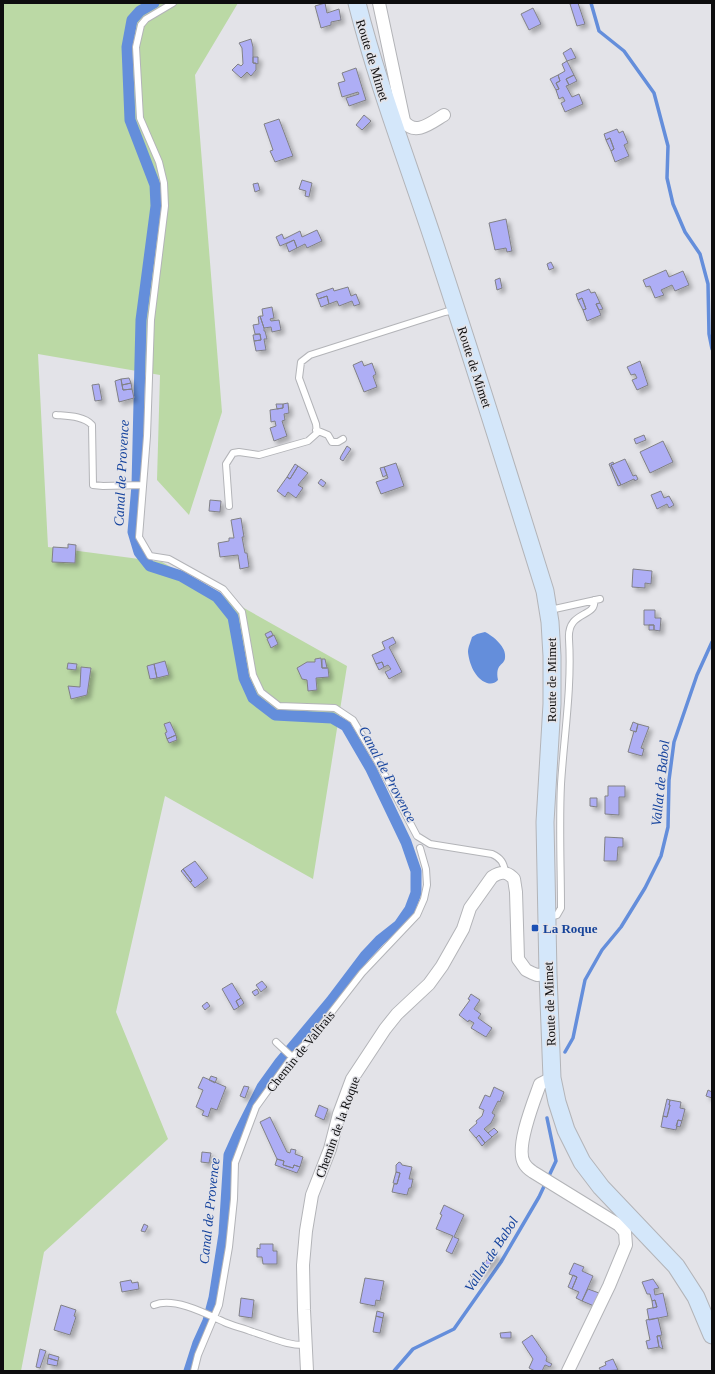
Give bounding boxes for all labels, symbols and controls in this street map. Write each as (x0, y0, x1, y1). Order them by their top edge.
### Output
street label: Route de Mimet (353, 18, 392, 103)
street label: Route de Mimet (454, 325, 495, 410)
water label: Canal de Provence (111, 419, 132, 527)
street label: Route de Mimet (544, 637, 559, 722)
water label: Canal de Provence (356, 724, 419, 825)
water label: Vallat de Babol (649, 739, 672, 827)
place label: La Roque (543, 921, 598, 936)
marker: La Roque (530, 923, 540, 933)
street label: Route de Mimet (541, 961, 558, 1046)
street label: Chemin de Valfrais (263, 1008, 338, 1095)
street label: Chemin de la Roque (312, 1074, 363, 1180)
water label: Canal de Provence (196, 1157, 223, 1265)
water label: Vallat de Babol (462, 1214, 521, 1295)

